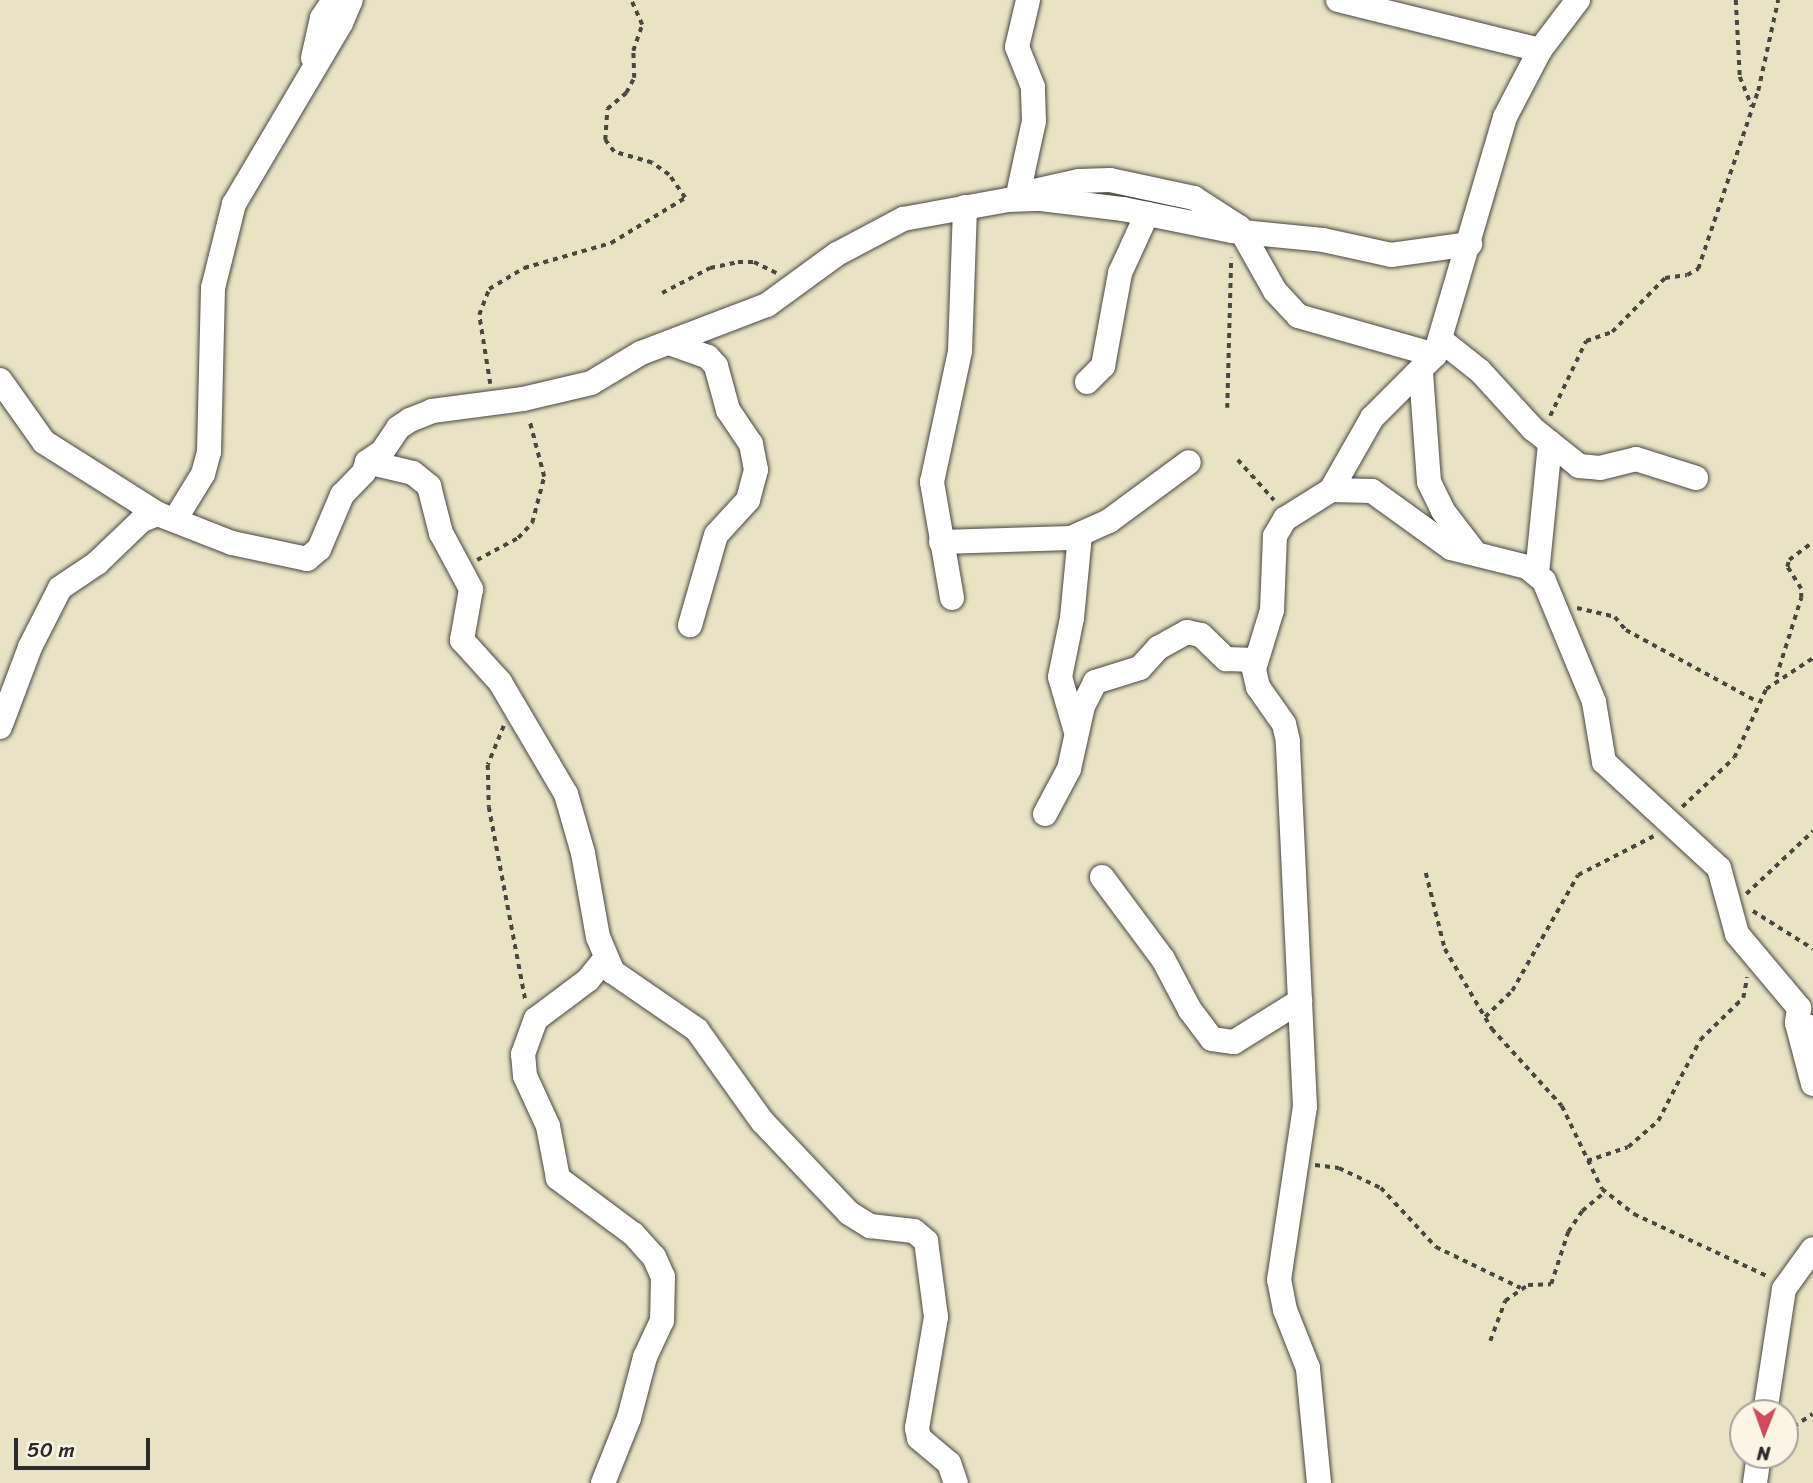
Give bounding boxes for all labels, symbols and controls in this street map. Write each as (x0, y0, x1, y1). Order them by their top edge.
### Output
north arrow (1729, 1399, 1799, 1469)
scale bar (18, 1424, 154, 1468)
text: 50 m (27, 1431, 75, 1469)
text: N (1757, 1437, 1771, 1470)

